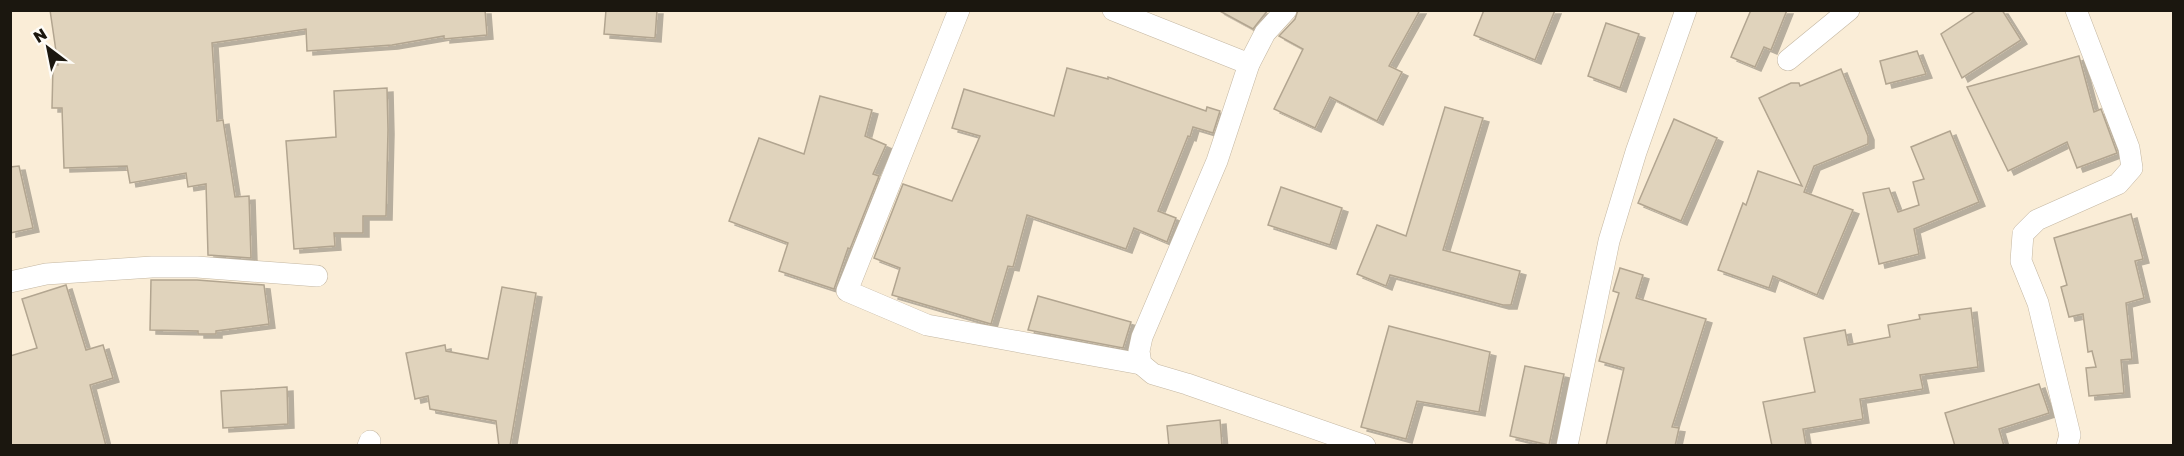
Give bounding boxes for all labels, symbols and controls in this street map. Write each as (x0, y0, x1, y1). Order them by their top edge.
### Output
north arrow (18, 18, 78, 78)
text: N (30, 24, 51, 47)

